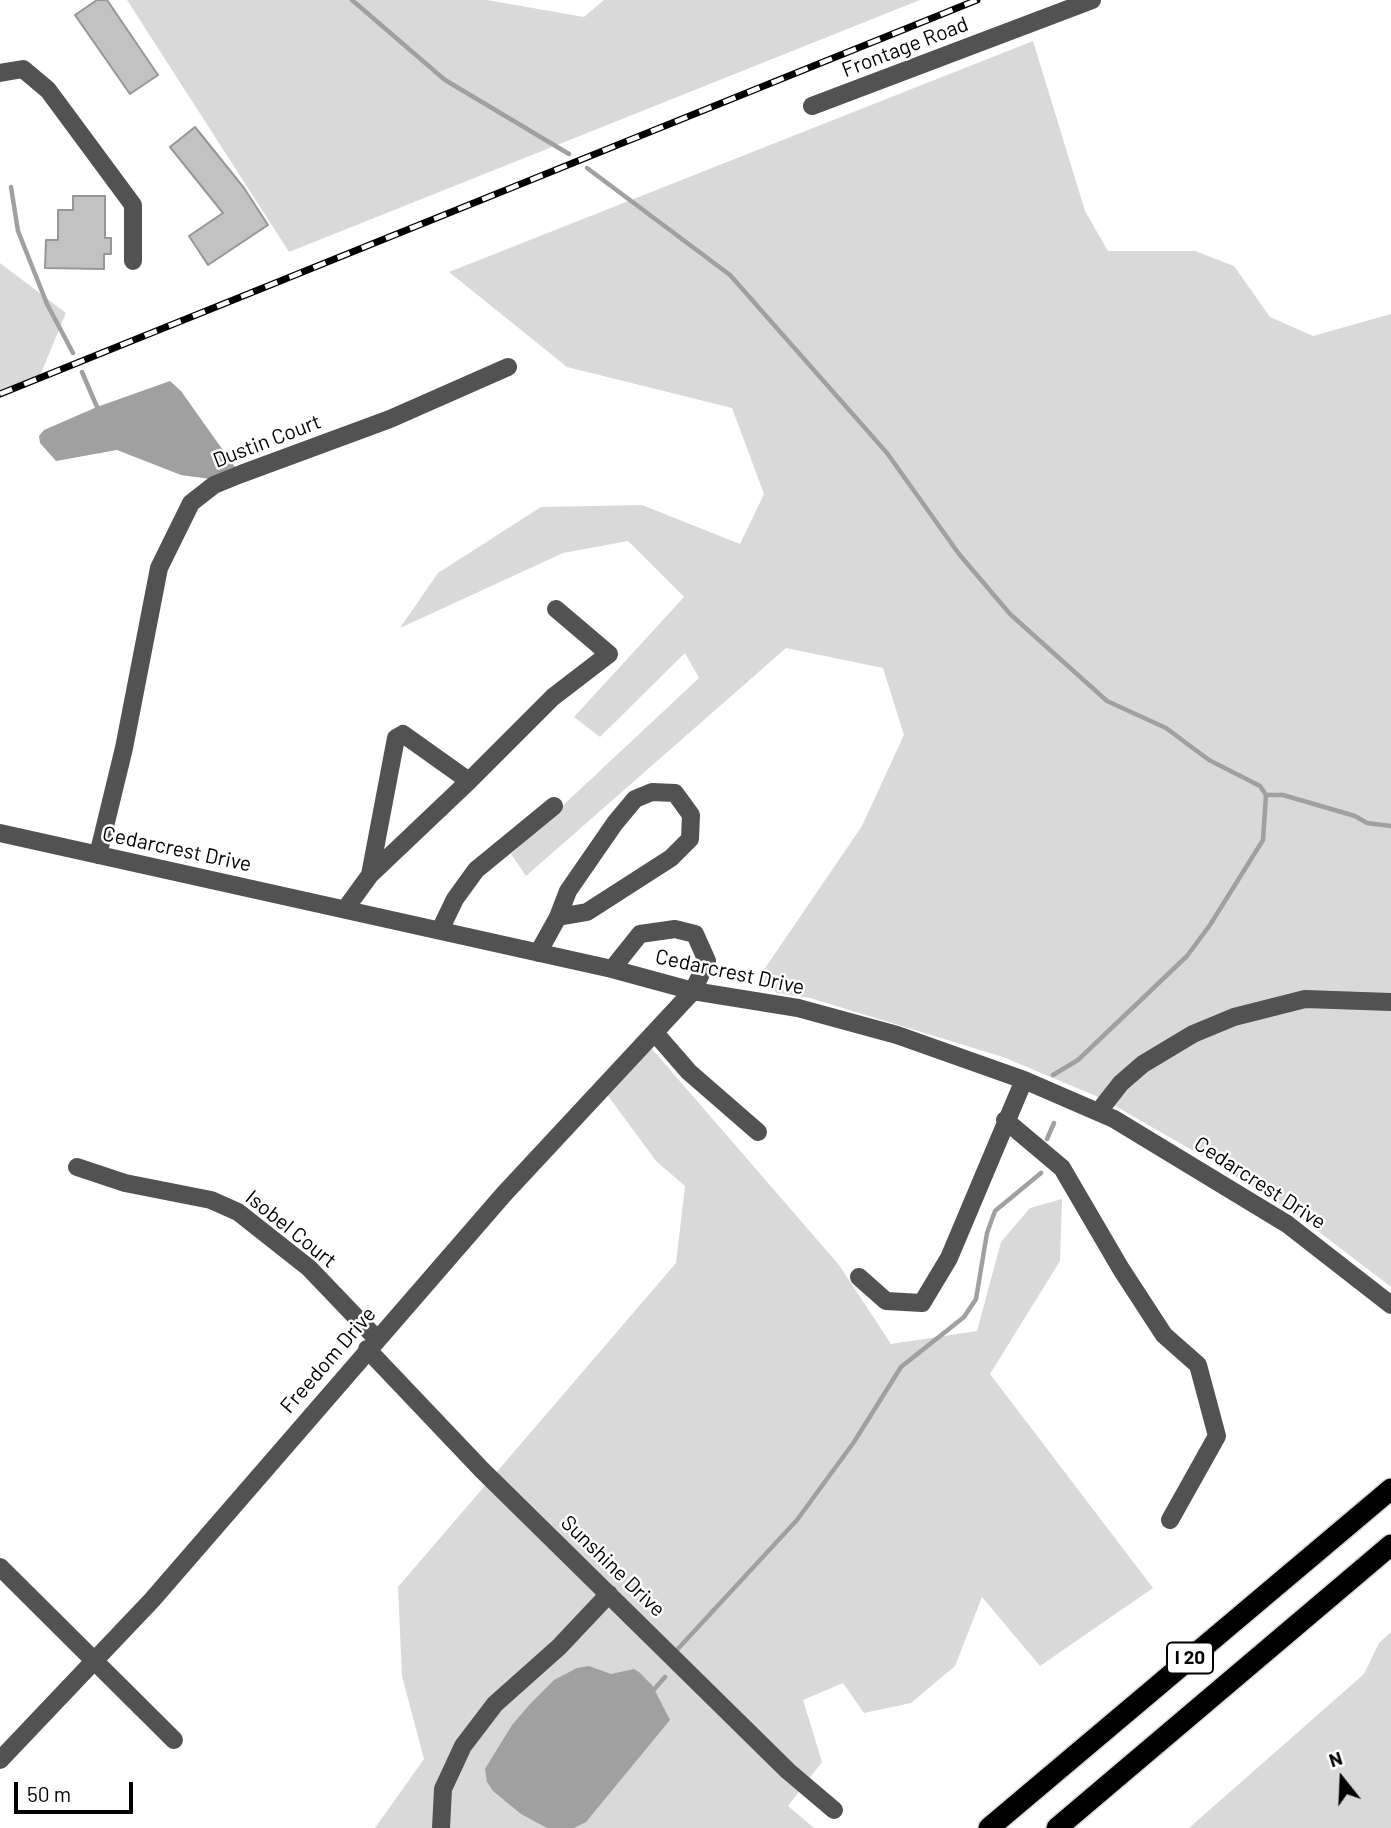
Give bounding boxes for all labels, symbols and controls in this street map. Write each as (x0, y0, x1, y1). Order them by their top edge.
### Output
street label: Frontage Road (838, 11, 972, 83)
street label: Dustin Court (209, 409, 325, 473)
street label: Cedarcrest Drive (100, 821, 254, 877)
street label: Cedarcrest Drive (653, 944, 807, 1000)
street label: Cedarcrest Drive (1189, 1131, 1331, 1235)
street label: Isobel Court (241, 1185, 341, 1273)
street label: Freedom Drive (275, 1302, 381, 1418)
street label: Sunshine Drive (556, 1510, 670, 1622)
road number: I 20 (1167, 1642, 1213, 1674)
north arrow (1307, 1744, 1377, 1814)
text: N (1326, 1746, 1345, 1771)
scale bar (18, 1769, 136, 1813)
text: 50 m (27, 1781, 71, 1806)

